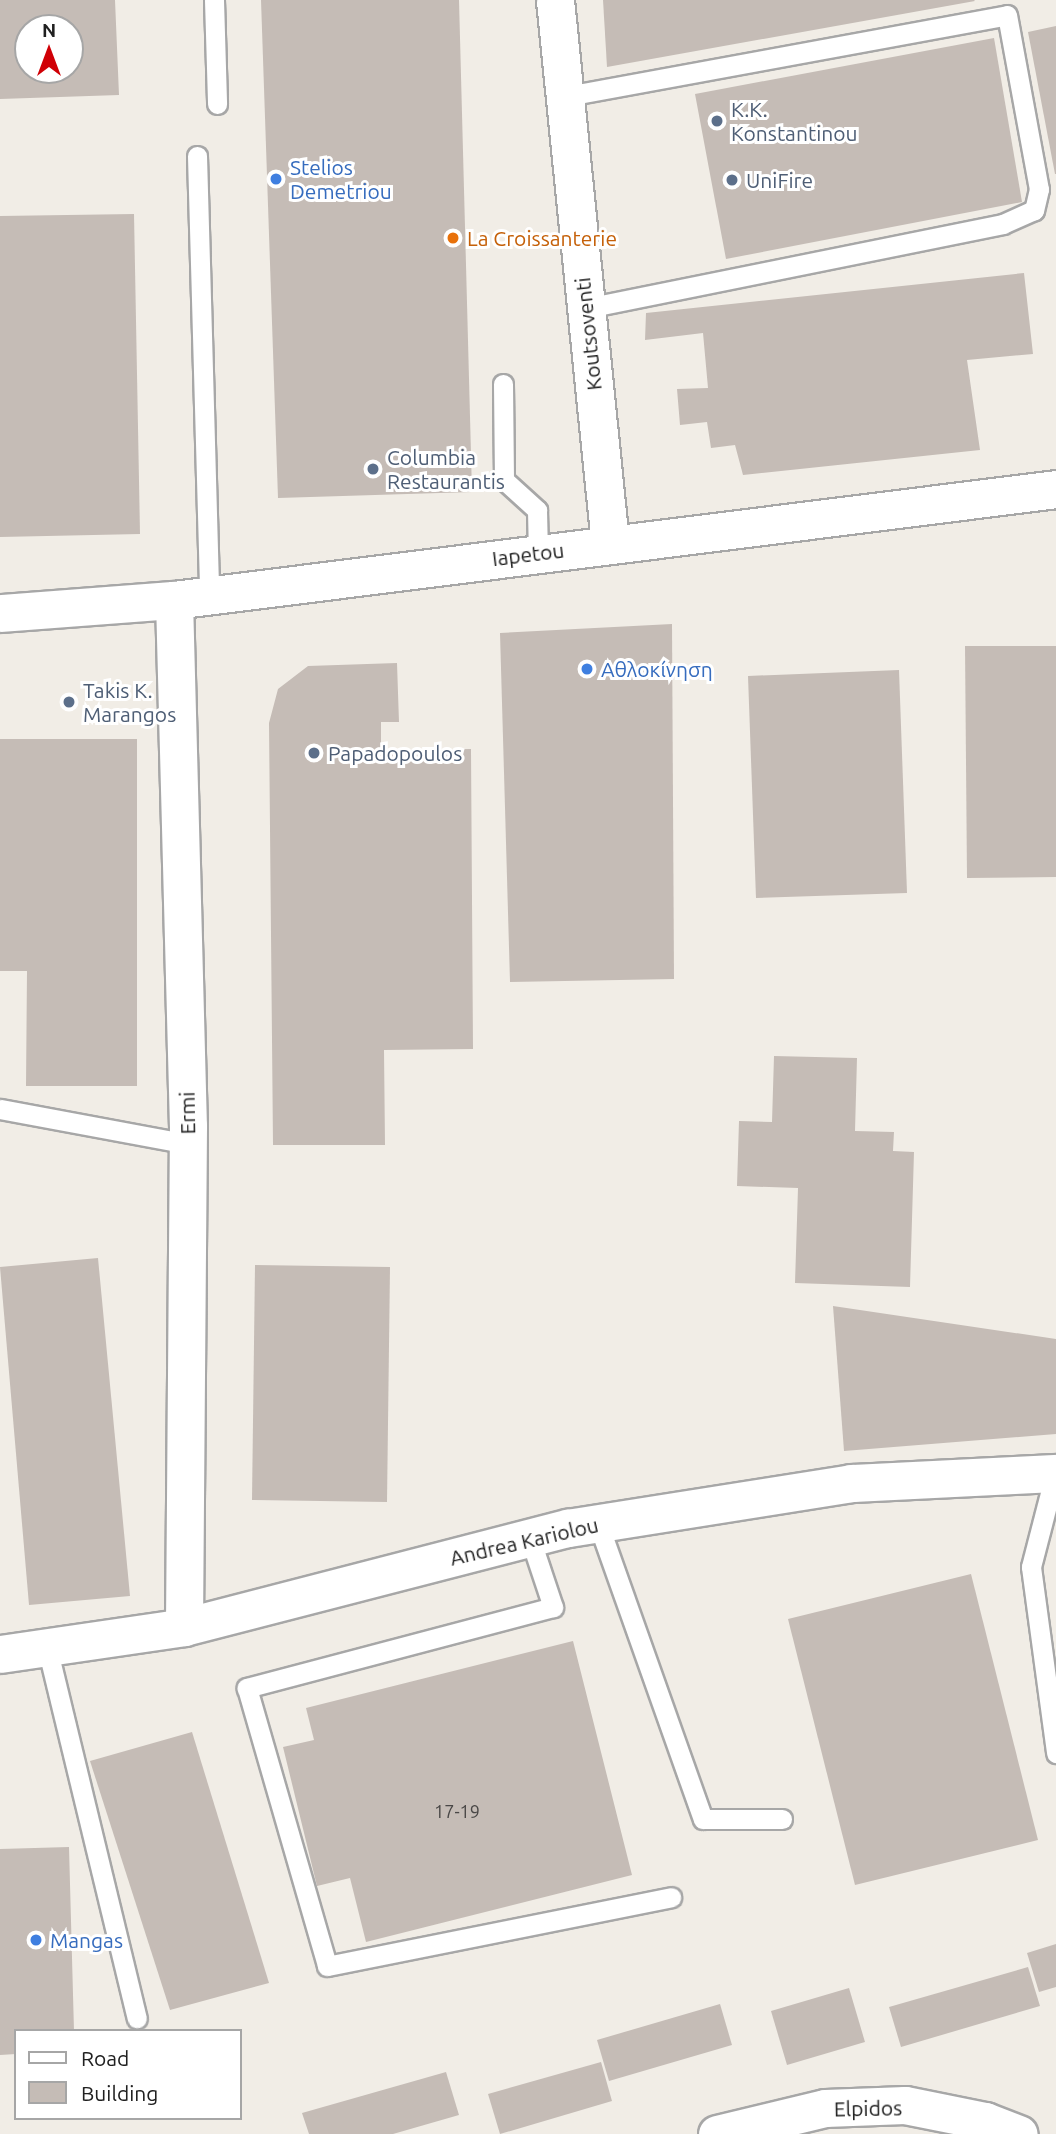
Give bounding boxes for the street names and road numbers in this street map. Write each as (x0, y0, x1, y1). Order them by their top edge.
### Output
street label: Koutsoventi (570, 276, 606, 392)
street label: Iapetou (490, 537, 566, 571)
street label: Ermi (174, 1091, 200, 1135)
street label: Andrea Kariolou (447, 1512, 601, 1570)
street label: Elpidos (834, 2095, 902, 2121)

